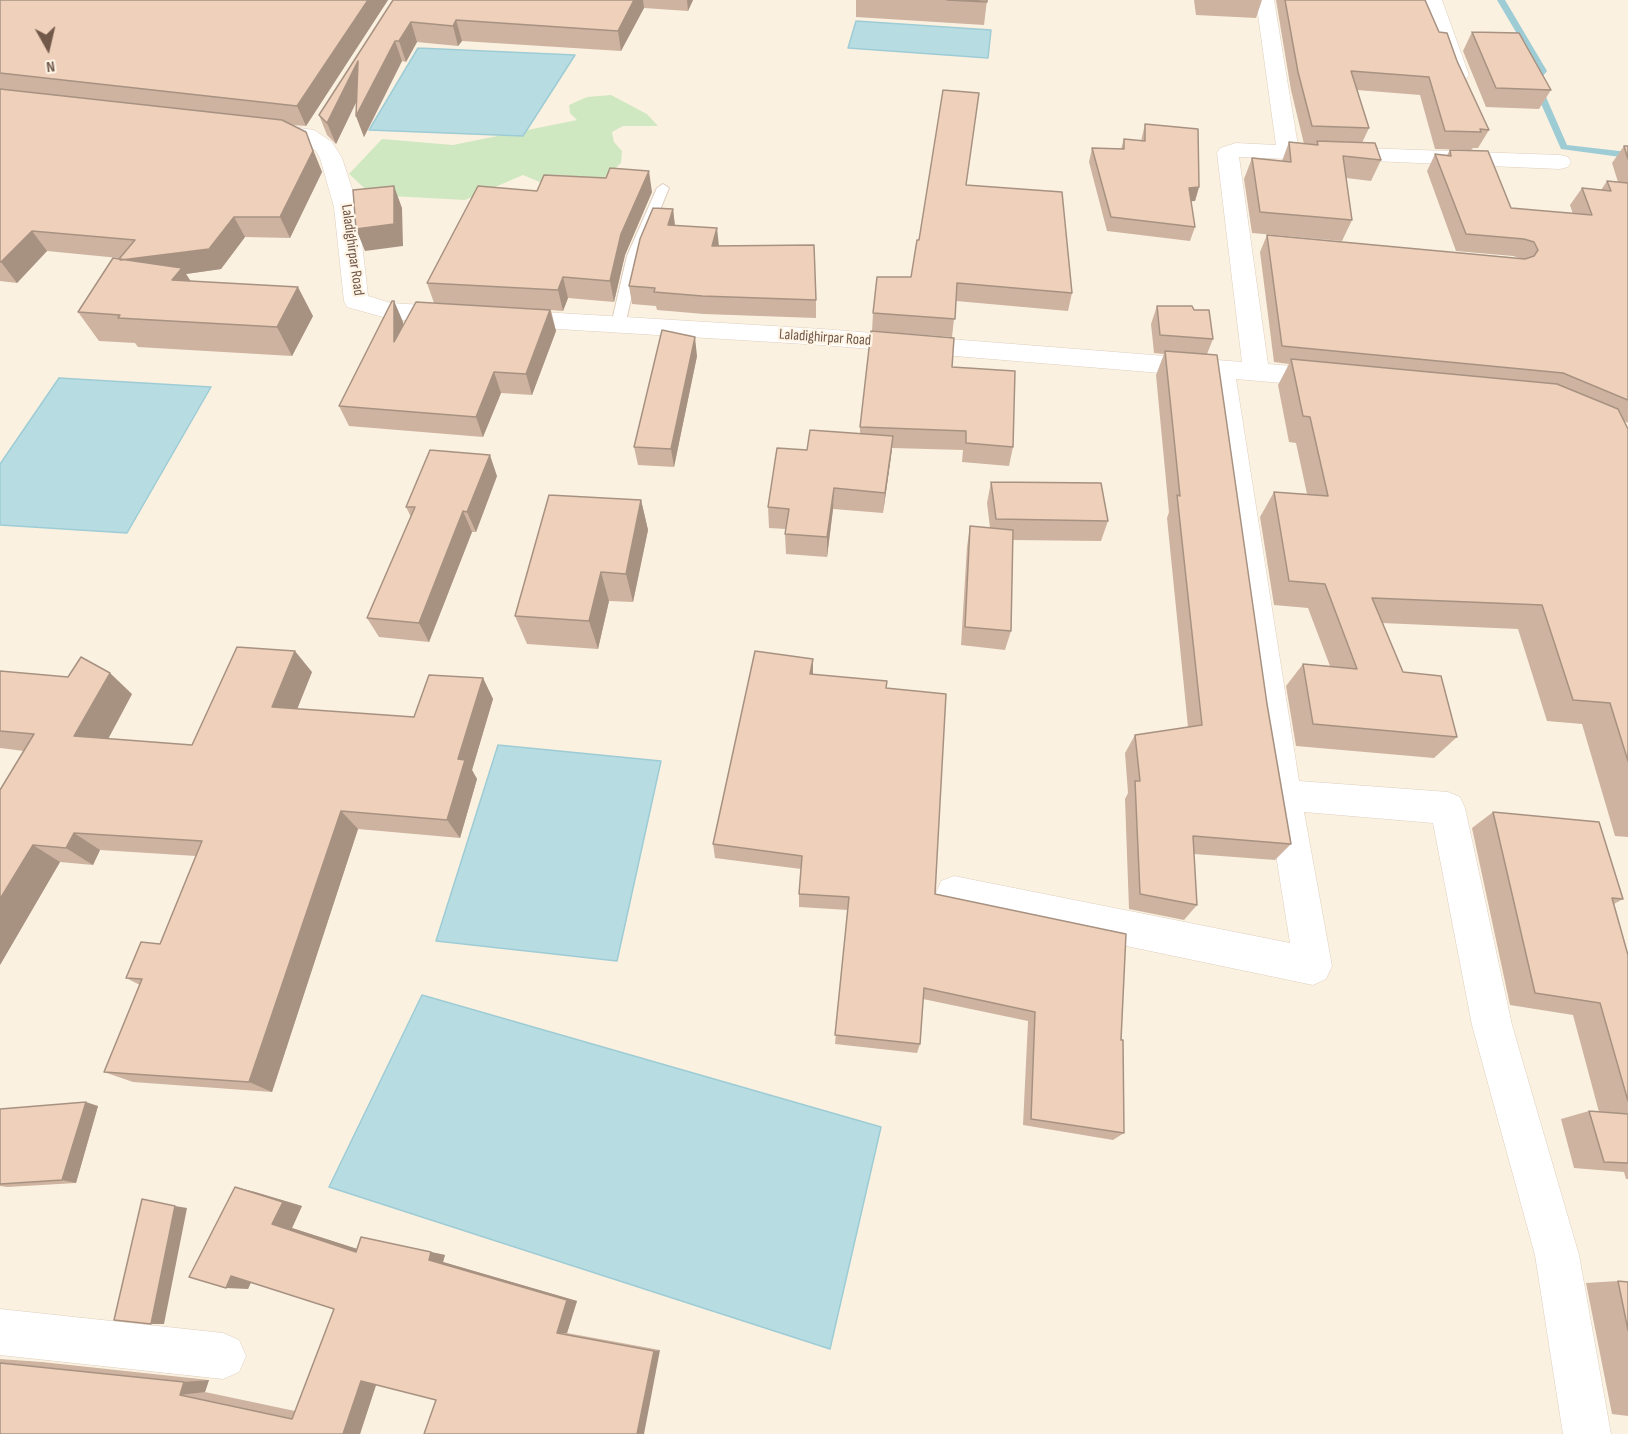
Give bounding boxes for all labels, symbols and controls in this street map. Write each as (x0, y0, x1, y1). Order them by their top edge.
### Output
north arrow (18, 18, 78, 78)
text: N (45, 56, 56, 76)
street label: Laladighirpar Road (337, 203, 367, 297)
street label: Laladighirpar Road (778, 326, 872, 350)

